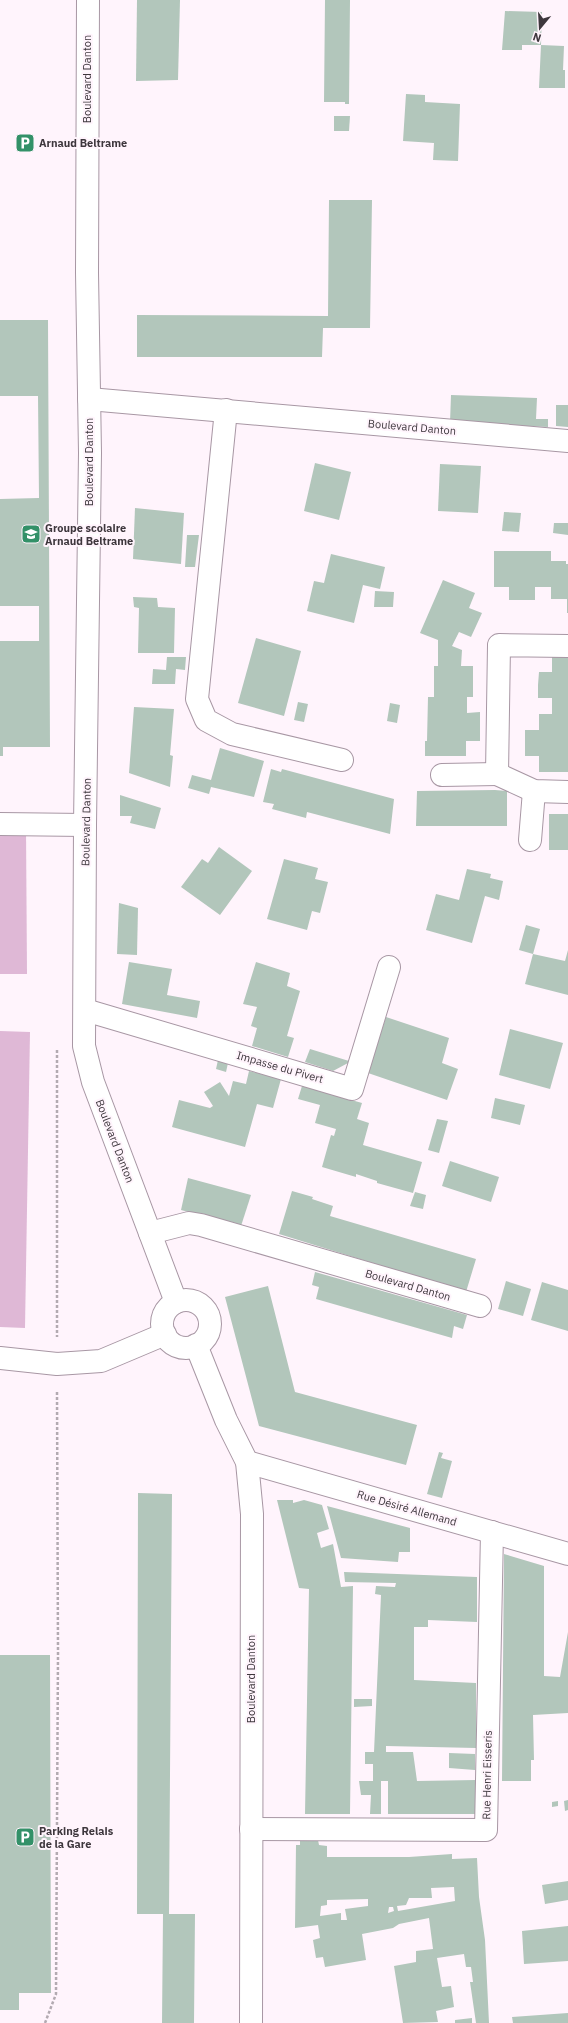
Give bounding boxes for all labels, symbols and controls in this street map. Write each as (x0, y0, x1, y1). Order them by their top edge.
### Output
north arrow (520, 8, 560, 48)
text: N (531, 30, 543, 45)
street label: Boulevard Danton (80, 35, 94, 123)
parking icon: Arnaud Beltrame (14, 132, 36, 154)
place label: Arnaud Beltrame (39, 136, 127, 150)
street label: Boulevard Danton (367, 416, 457, 438)
street label: Boulevard Danton (82, 418, 96, 506)
place label: Groupe scolaire Arnaud Beltrame (45, 521, 133, 548)
school or university icon: Groupe scolaire Arnaud Beltrame (20, 523, 42, 545)
street label: Boulevard Danton (78, 778, 94, 866)
street label: Impasse du Pivert (235, 1048, 325, 1086)
street label: Boulevard Danton (93, 1097, 137, 1185)
street label: Boulevard Danton (364, 1266, 452, 1304)
street label: Rue Désiré Allemand (355, 1487, 459, 1529)
street label: Boulevard Danton (244, 1635, 258, 1723)
street label: Rue Henri Eisseris (479, 1730, 495, 1820)
place label: Parking Relais de la Gare (39, 1824, 114, 1851)
parking icon: Parking Relais de la Gare (14, 1826, 36, 1848)

